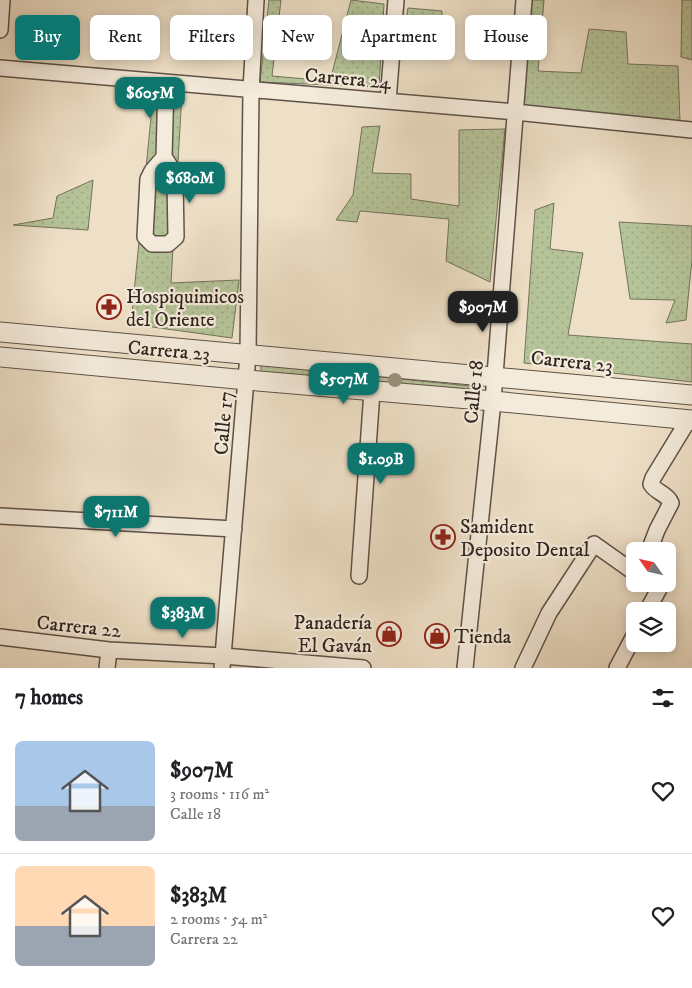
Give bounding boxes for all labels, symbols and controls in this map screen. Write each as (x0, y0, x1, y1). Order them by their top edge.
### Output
chip: Buy (15, 15, 80, 60)
chip: Rent (90, 15, 160, 60)
chip: Filters (170, 15, 253, 60)
chip: New (263, 15, 332, 60)
chip: Apartment (342, 15, 455, 60)
chip: House (465, 15, 547, 60)
street label: Carrera 24 (304, 63, 393, 96)
pin: $605M (115, 76, 185, 119)
text: $605M (126, 83, 174, 103)
pin: $680M (155, 162, 225, 204)
text: $680M (166, 168, 214, 188)
place label: Hospiquimicos del Oriente (126, 285, 244, 333)
pin: $907M (448, 290, 518, 333)
pharmacy icon: Hospiquimicos del Oriente (96, 294, 122, 320)
text: $907M (459, 297, 507, 317)
street label: Carrera 23 (127, 335, 211, 368)
street label: Carrera 23 (530, 346, 614, 379)
street label: Calle 18 (459, 359, 490, 425)
pin: $507M (309, 362, 379, 405)
text: $507M (320, 369, 368, 389)
street label: Calle 17 (209, 390, 240, 456)
pin: $1.09B (340, 442, 422, 485)
text: $1.09B (358, 449, 404, 469)
pin: $711M (81, 496, 151, 538)
text: $711M (94, 502, 138, 522)
place label: Samident Deposito Dental (460, 515, 590, 563)
pharmacy icon: Samident Deposito Dental (430, 524, 456, 550)
north arrow (626, 542, 676, 592)
map controls (626, 542, 676, 652)
pin: $383M (148, 596, 218, 639)
button: layers (626, 602, 676, 652)
text: $383M (161, 603, 205, 623)
street label: Carrera 22 (35, 611, 123, 644)
place label: Panadería El Gaván (294, 611, 373, 659)
shop icon: Panadería El Gaván (376, 621, 402, 647)
shop icon: Tienda (424, 623, 450, 649)
place label: Tienda (454, 625, 512, 650)
icon: filters (649, 684, 677, 712)
text: 7 homes (15, 685, 83, 711)
text: $907M (170, 758, 234, 784)
icon: home (55, 761, 115, 821)
icon: heart (649, 777, 677, 805)
text: 3 rooms · 116 m² (170, 784, 269, 804)
text: Calle 18 (170, 804, 221, 824)
text: $383M (170, 883, 227, 909)
icon: home (55, 886, 115, 946)
icon: heart (649, 902, 677, 930)
text: 2 rooms · 54 m² (170, 909, 267, 929)
text: Carrera 22 (170, 929, 238, 949)

